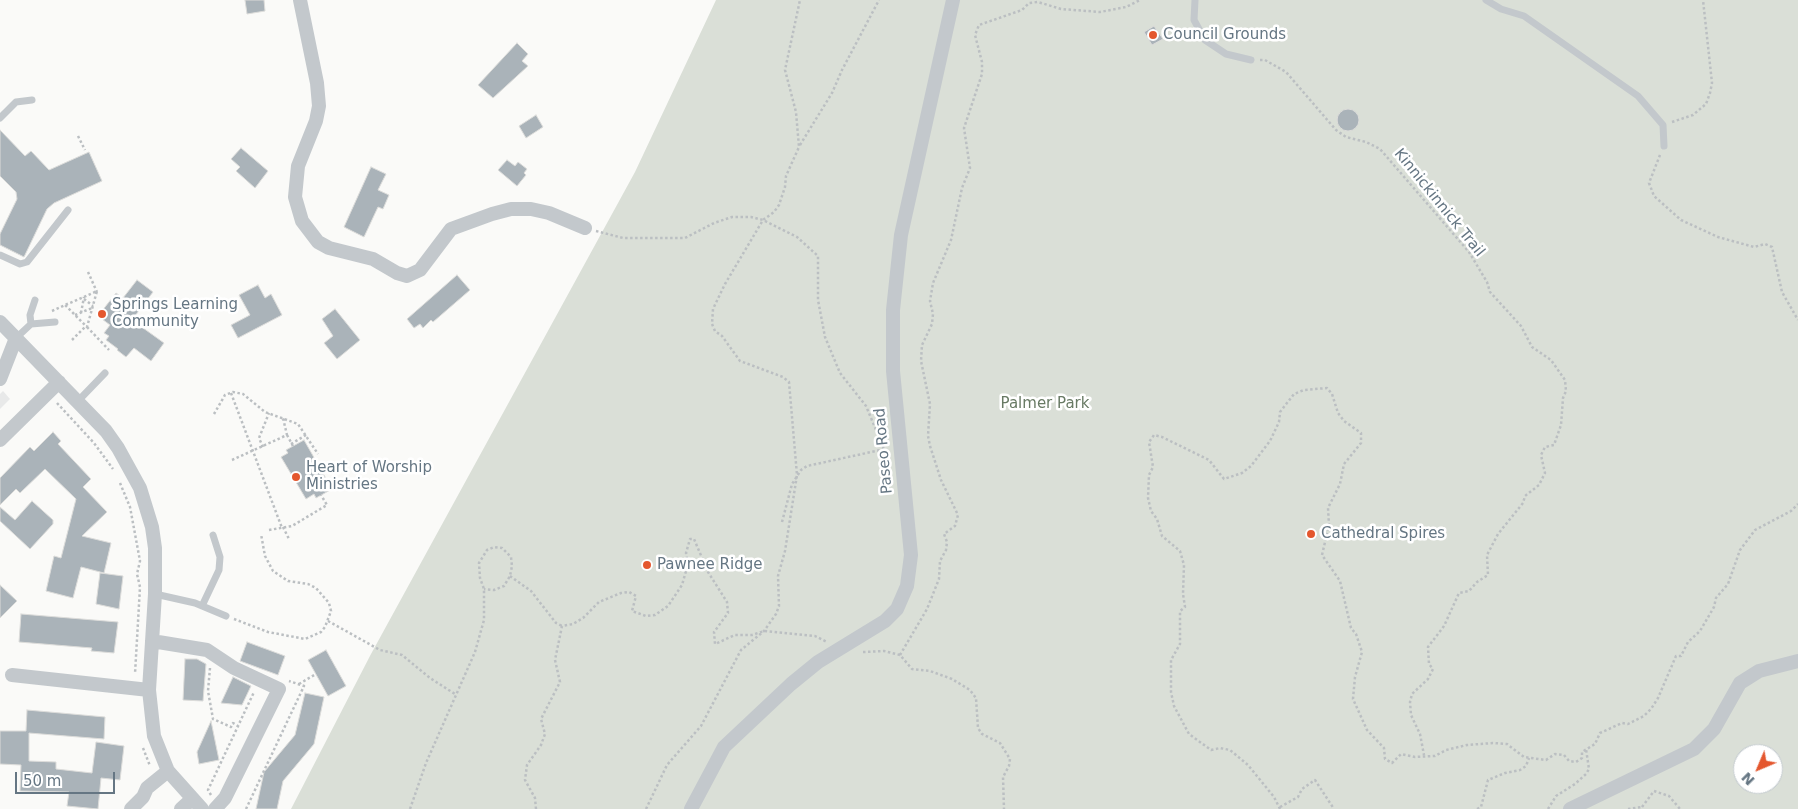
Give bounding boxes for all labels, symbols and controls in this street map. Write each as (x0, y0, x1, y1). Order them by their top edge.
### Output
place label: Council Grounds (1163, 26, 1286, 44)
marker: Council Grounds (1147, 29, 1159, 41)
street label: Kinnickinnick Trail (1390, 145, 1488, 261)
place label: Springs Learning Community (112, 296, 238, 331)
marker: Springs Learning Community (96, 308, 108, 320)
park label: Palmer Park (1001, 395, 1089, 413)
street label: Paseo Road (871, 407, 897, 495)
place label: Heart of Worship Ministries (306, 459, 432, 494)
marker: Heart of Worship Ministries (290, 471, 302, 483)
place label: Cathedral Spires (1321, 525, 1445, 543)
marker: Cathedral Spires (1305, 528, 1317, 540)
place label: Pawnee Ridge (657, 556, 762, 574)
marker: Pawnee Ridge (641, 559, 653, 571)
north arrow (1733, 744, 1783, 794)
scale bar (18, 762, 118, 794)
text: N (1738, 769, 1758, 789)
text: 50 m (23, 772, 61, 790)

